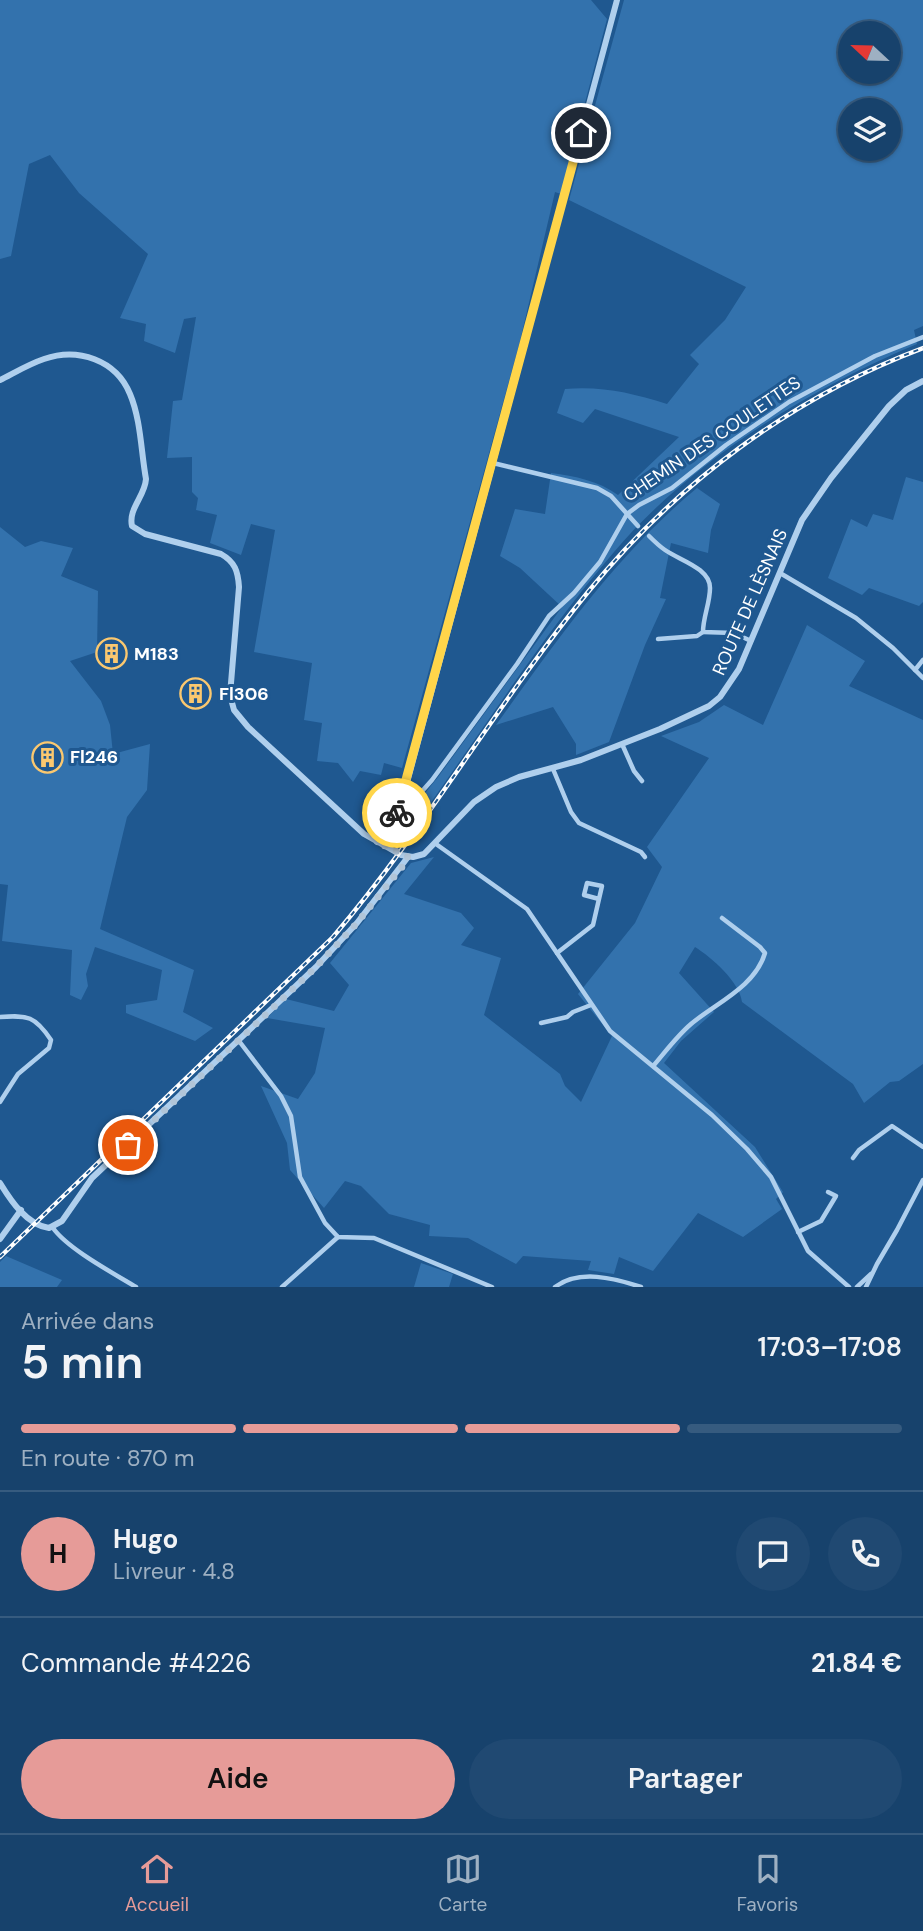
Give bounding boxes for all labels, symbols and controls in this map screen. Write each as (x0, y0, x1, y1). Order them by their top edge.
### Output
north arrow (838, 21, 901, 84)
map controls (838, 21, 901, 161)
button: layers (838, 98, 901, 161)
pin (551, 103, 611, 163)
icon: home (562, 114, 600, 152)
street label: CHEMIN DES COULETTES (619, 371, 805, 507)
street label: ROUTE DE LÈSNAIS (707, 525, 793, 679)
building icon: M183 (94, 637, 128, 671)
place label: M183 (134, 642, 179, 666)
building icon: Fl306 (179, 677, 213, 711)
place label: Fl306 (219, 682, 269, 706)
building icon: Fl246 (30, 740, 64, 774)
place label: Fl246 (70, 745, 118, 769)
courier (362, 778, 432, 848)
icon: bike (378, 794, 416, 832)
pin (98, 1115, 158, 1175)
icon: bag (109, 1126, 147, 1164)
text: Arrivée dans (21, 1306, 154, 1336)
text: 17:03–17:08 (758, 1330, 902, 1364)
text: 5 min (21, 1332, 143, 1392)
text: En route · 870 m (21, 1443, 194, 1473)
button: chat (736, 1517, 810, 1591)
button: phone (828, 1517, 902, 1591)
text: Hugo (113, 1522, 178, 1556)
text: H (49, 1537, 67, 1571)
text: Livreur · 4.8 (113, 1556, 235, 1586)
text: Commande #4226 (21, 1646, 251, 1680)
text: 21.84 € (811, 1646, 902, 1680)
button: Aide (21, 1739, 455, 1819)
button: Partager (469, 1739, 902, 1819)
tab: Accueil (125, 1850, 189, 1917)
tab: Carte (438, 1850, 487, 1917)
tab: Favoris (737, 1850, 798, 1917)

